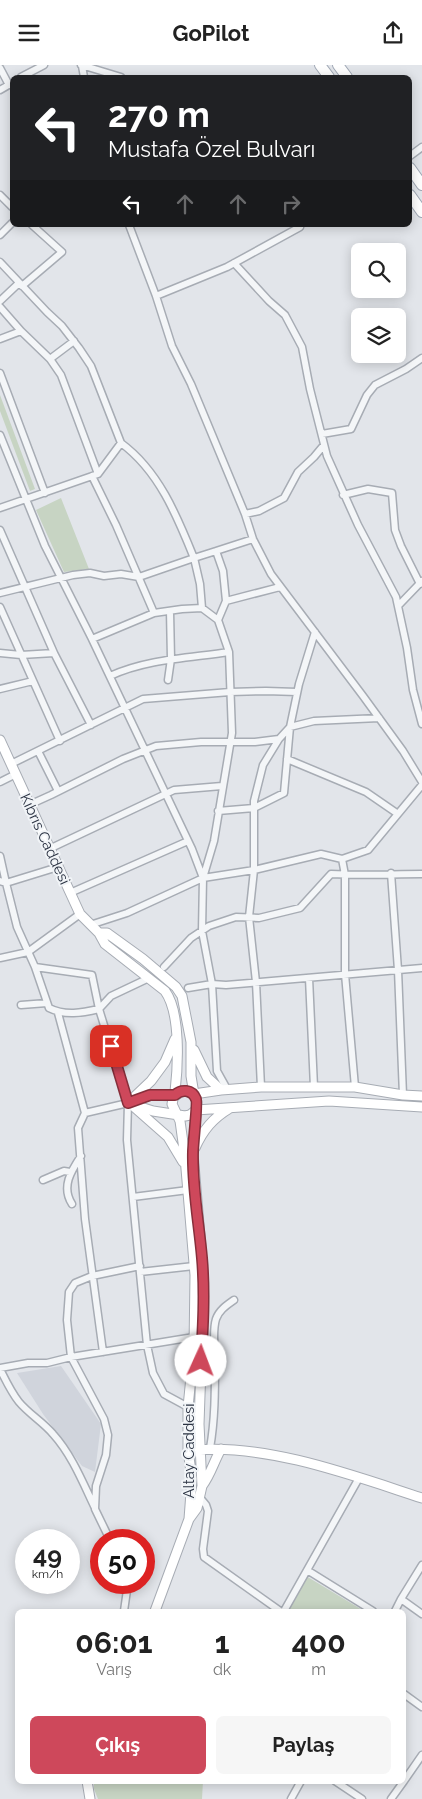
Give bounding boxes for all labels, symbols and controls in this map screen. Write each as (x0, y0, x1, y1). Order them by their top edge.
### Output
icon: menu (15, 19, 43, 47)
icon: share (379, 19, 407, 47)
text: GoPilot (173, 20, 249, 46)
text: 270 m (108, 94, 210, 135)
icon: left (25, 95, 90, 160)
text: Mustafa Özel Bulvarı (108, 136, 315, 162)
icon: left (118, 190, 146, 218)
icon: ahead (171, 190, 199, 218)
icon: ahead (224, 190, 252, 218)
icon: right (277, 190, 305, 218)
map controls (351, 243, 406, 363)
button: search (351, 243, 406, 298)
button: layers (351, 308, 406, 363)
street label: Kıbrıs Caddesi (16, 791, 74, 887)
pin (90, 1025, 132, 1067)
icon: arrive (97, 1032, 125, 1060)
position arrow (174, 1334, 226, 1386)
street label: Altay Caddesi (180, 1403, 198, 1499)
speed limit sign: 50 (90, 1529, 155, 1594)
text: 49 (33, 1540, 62, 1570)
text: km/h (32, 1567, 63, 1581)
text: 06:01 (75, 1625, 153, 1660)
text: 1 (215, 1625, 230, 1660)
text: 400 (292, 1625, 346, 1660)
text: Varış (96, 1660, 132, 1679)
text: dk (213, 1660, 231, 1679)
text: m (311, 1660, 326, 1679)
button: Çıkış (30, 1716, 206, 1774)
button: Paylaş (216, 1716, 391, 1774)

